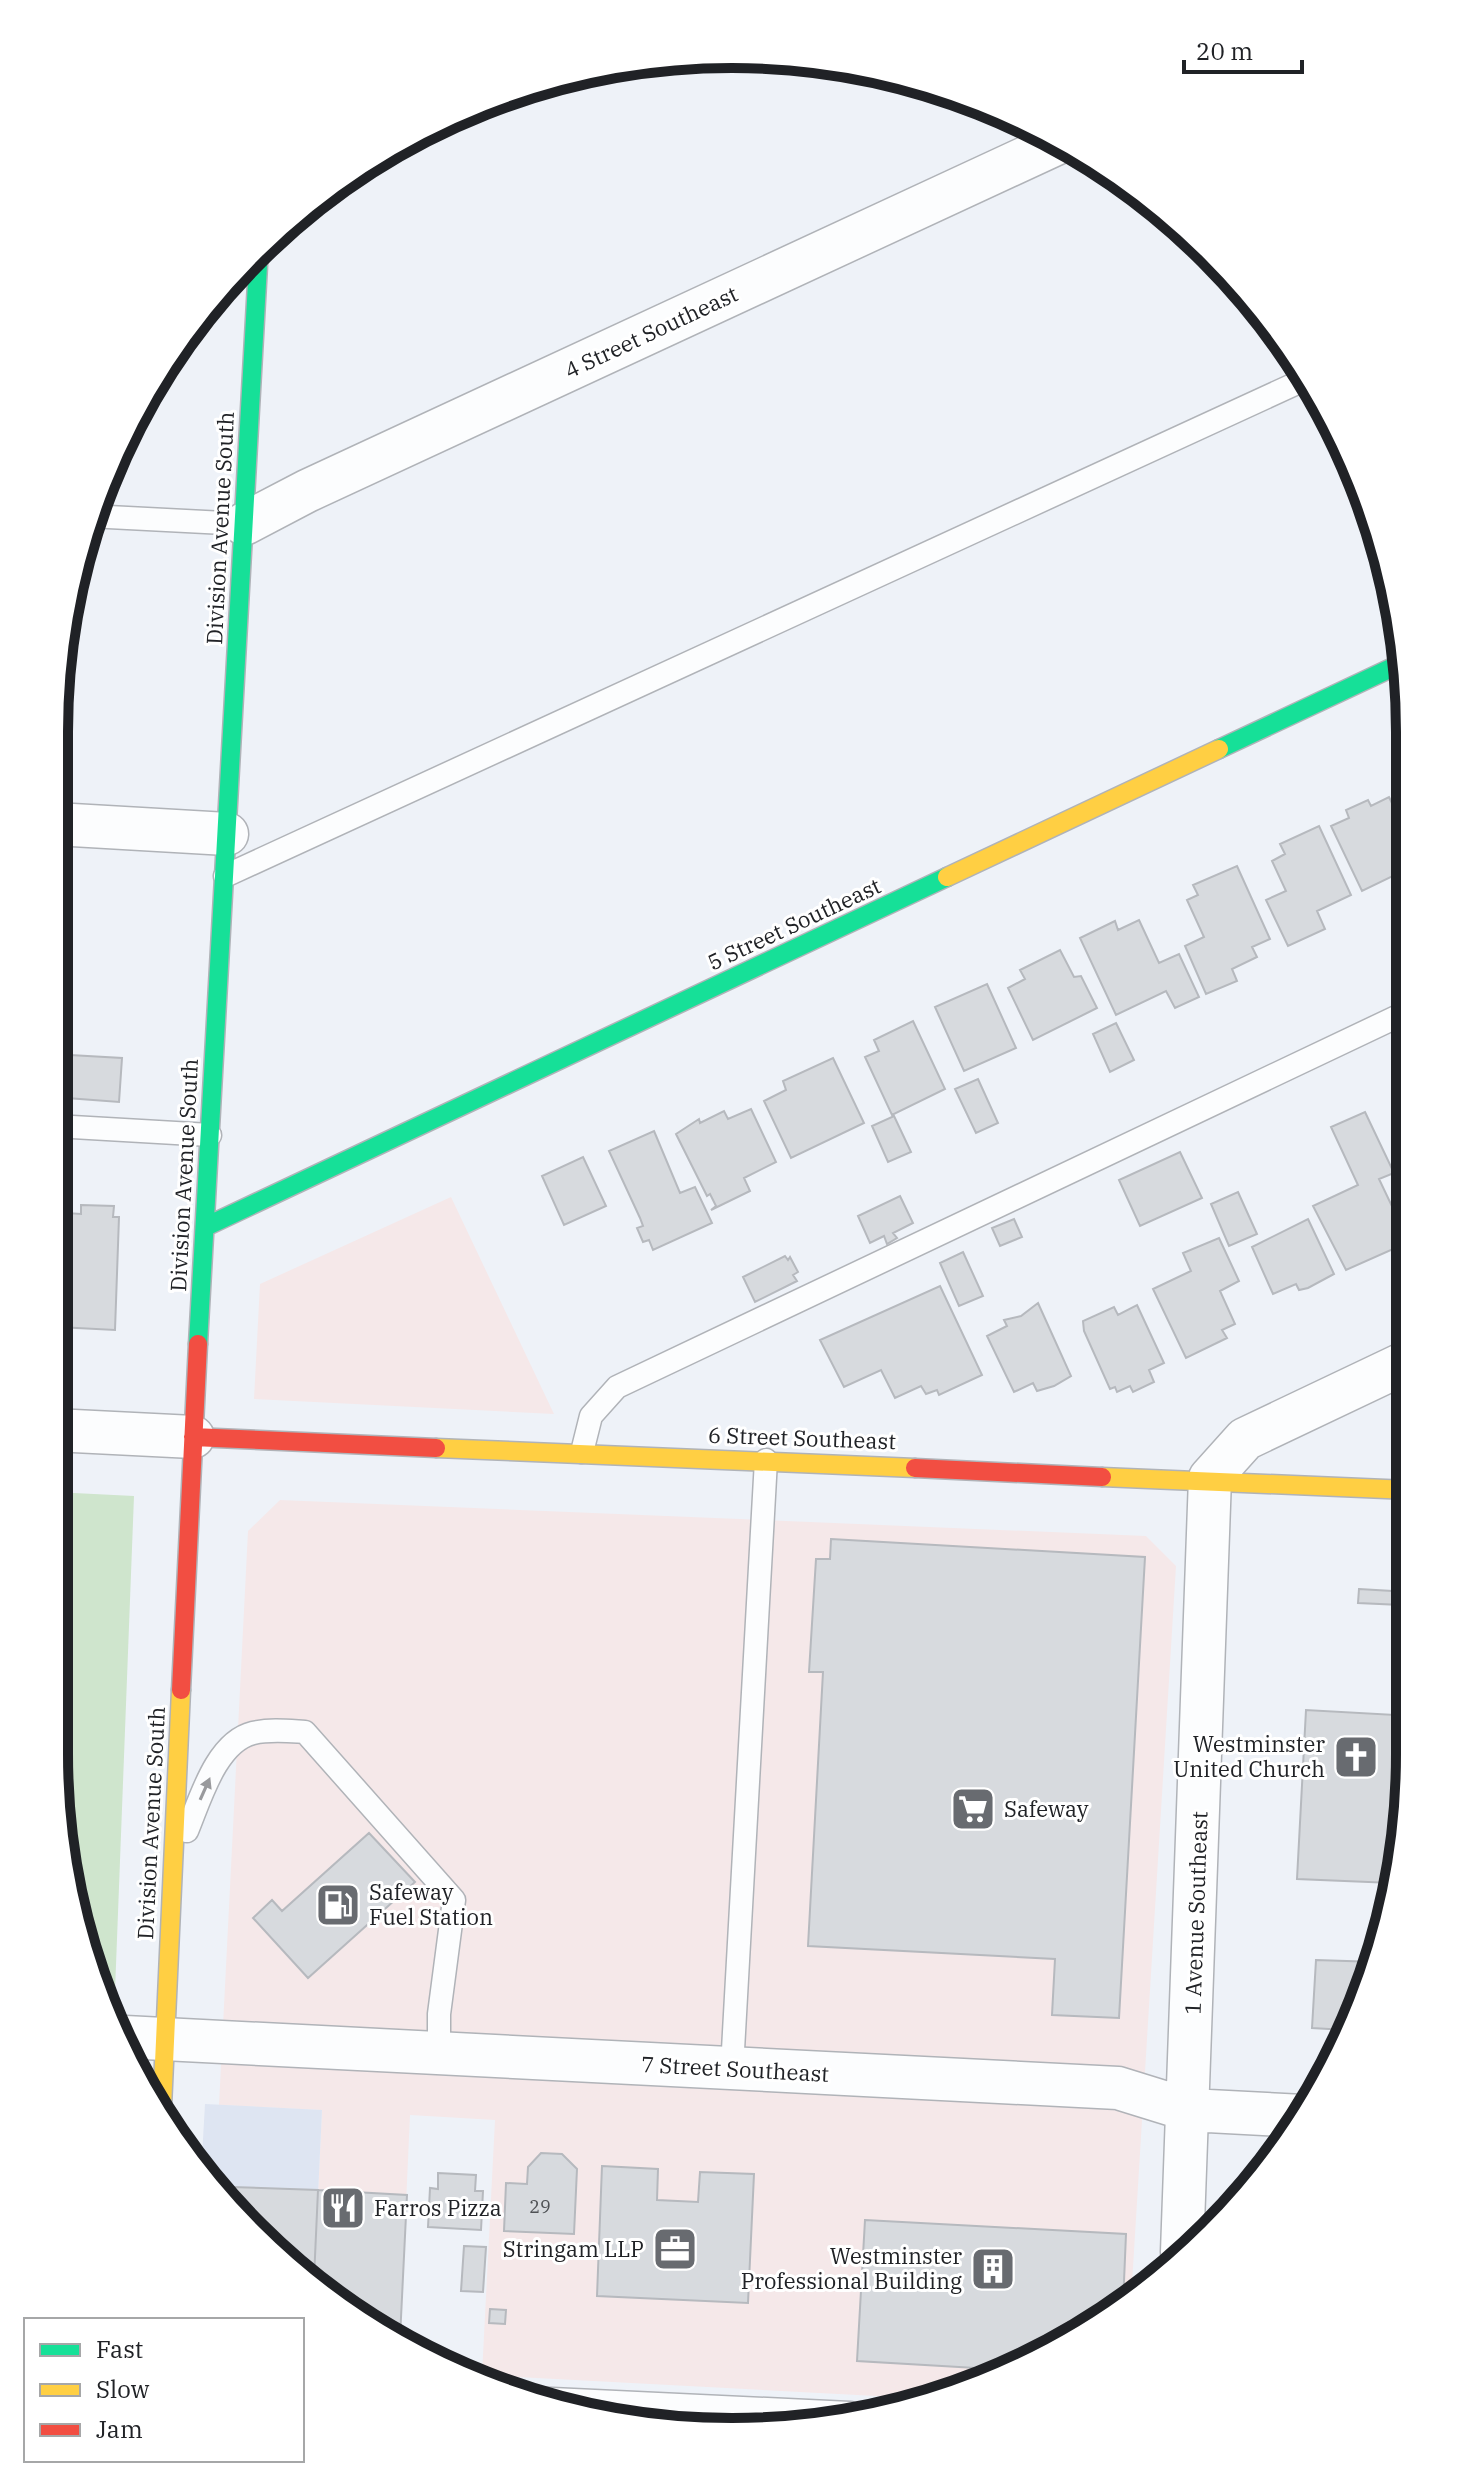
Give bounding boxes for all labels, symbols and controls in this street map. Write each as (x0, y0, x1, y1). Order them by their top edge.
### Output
scale bar (1184, 24, 1302, 74)
text: 20 m (1196, 35, 1253, 67)
street label: 4 Street Southeast (559, 279, 742, 384)
street label: Division Avenue South (199, 411, 240, 645)
street label: 5 Street Southeast (702, 871, 885, 976)
street label: Division Avenue South (163, 1058, 204, 1292)
street label: 6 Street Southeast (708, 1420, 897, 1455)
street label: Division Avenue South (130, 1706, 171, 1940)
place label: Westminster United Church (1173, 1729, 1325, 1783)
church icon: Westminster United Church (1332, 1733, 1380, 1781)
one-way arrow (198, 1777, 211, 1800)
supermarket icon: Safeway (949, 1785, 997, 1833)
place label: Safeway (1004, 1794, 1089, 1823)
street label: 1 Avenue Southeast (1177, 1811, 1214, 2015)
place label: Safeway Fuel Station (369, 1877, 493, 1931)
fuel station icon: Safeway Fuel Station (314, 1881, 362, 1929)
street label: 7 Street Southeast (640, 2049, 830, 2088)
restaurant icon: Farros Pizza (319, 2184, 367, 2232)
place label: Farros Pizza (374, 2193, 502, 2222)
house number: 29 (529, 2195, 551, 2218)
office icon: Stringam LLP (651, 2225, 699, 2273)
place label: Stringam LLP (503, 2234, 644, 2263)
place label: Westminster Professional Building (741, 2241, 962, 2295)
building icon: Westminster Professional Building (969, 2245, 1017, 2293)
legend (24, 2318, 304, 2462)
text: Fast (96, 2333, 143, 2365)
text: Slow (96, 2373, 150, 2405)
text: Jam (96, 2413, 143, 2445)

